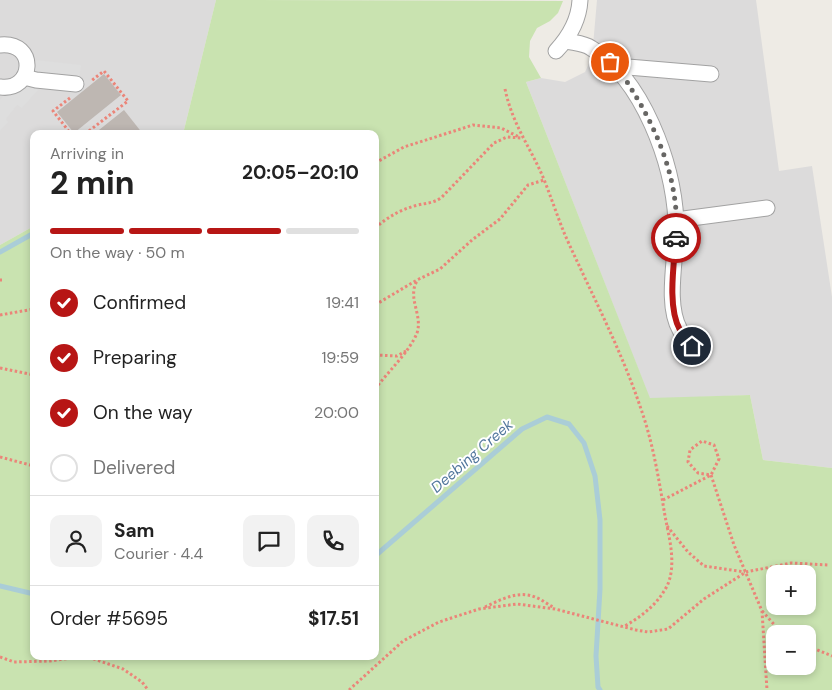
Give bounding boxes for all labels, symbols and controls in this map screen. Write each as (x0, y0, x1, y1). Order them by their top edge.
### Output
pin (589, 41, 631, 83)
icon: bag (596, 48, 624, 76)
text: Arriving in (50, 143, 124, 164)
text: 20:05–20:10 (242, 160, 359, 185)
text: 2 min (50, 162, 135, 204)
courier (651, 213, 701, 263)
icon: car (662, 224, 690, 252)
text: On the way · 50 m (50, 242, 185, 263)
icon: check (50, 289, 78, 317)
text: Confirmed (93, 290, 186, 315)
text: 19:41 (326, 292, 359, 313)
pin (671, 325, 713, 367)
icon: home (678, 332, 706, 360)
icon: check (50, 344, 78, 372)
text: Preparing (93, 345, 177, 370)
text: 19:59 (321, 347, 359, 368)
icon: check (50, 399, 78, 427)
text: On the way (93, 400, 193, 425)
text: 20:00 (314, 402, 359, 423)
water label: Deebing Creek (427, 415, 517, 497)
text: Delivered (93, 455, 175, 480)
button: person (50, 515, 102, 567)
button: chat (243, 515, 295, 567)
button: phone (307, 515, 359, 567)
text: Sam (114, 518, 155, 543)
text: Courier · 4.4 (114, 543, 203, 564)
map controls (766, 565, 816, 675)
button: + (766, 565, 816, 615)
text: Order #5695 (50, 606, 168, 631)
text: $17.51 (308, 606, 359, 631)
button: − (766, 625, 816, 675)

